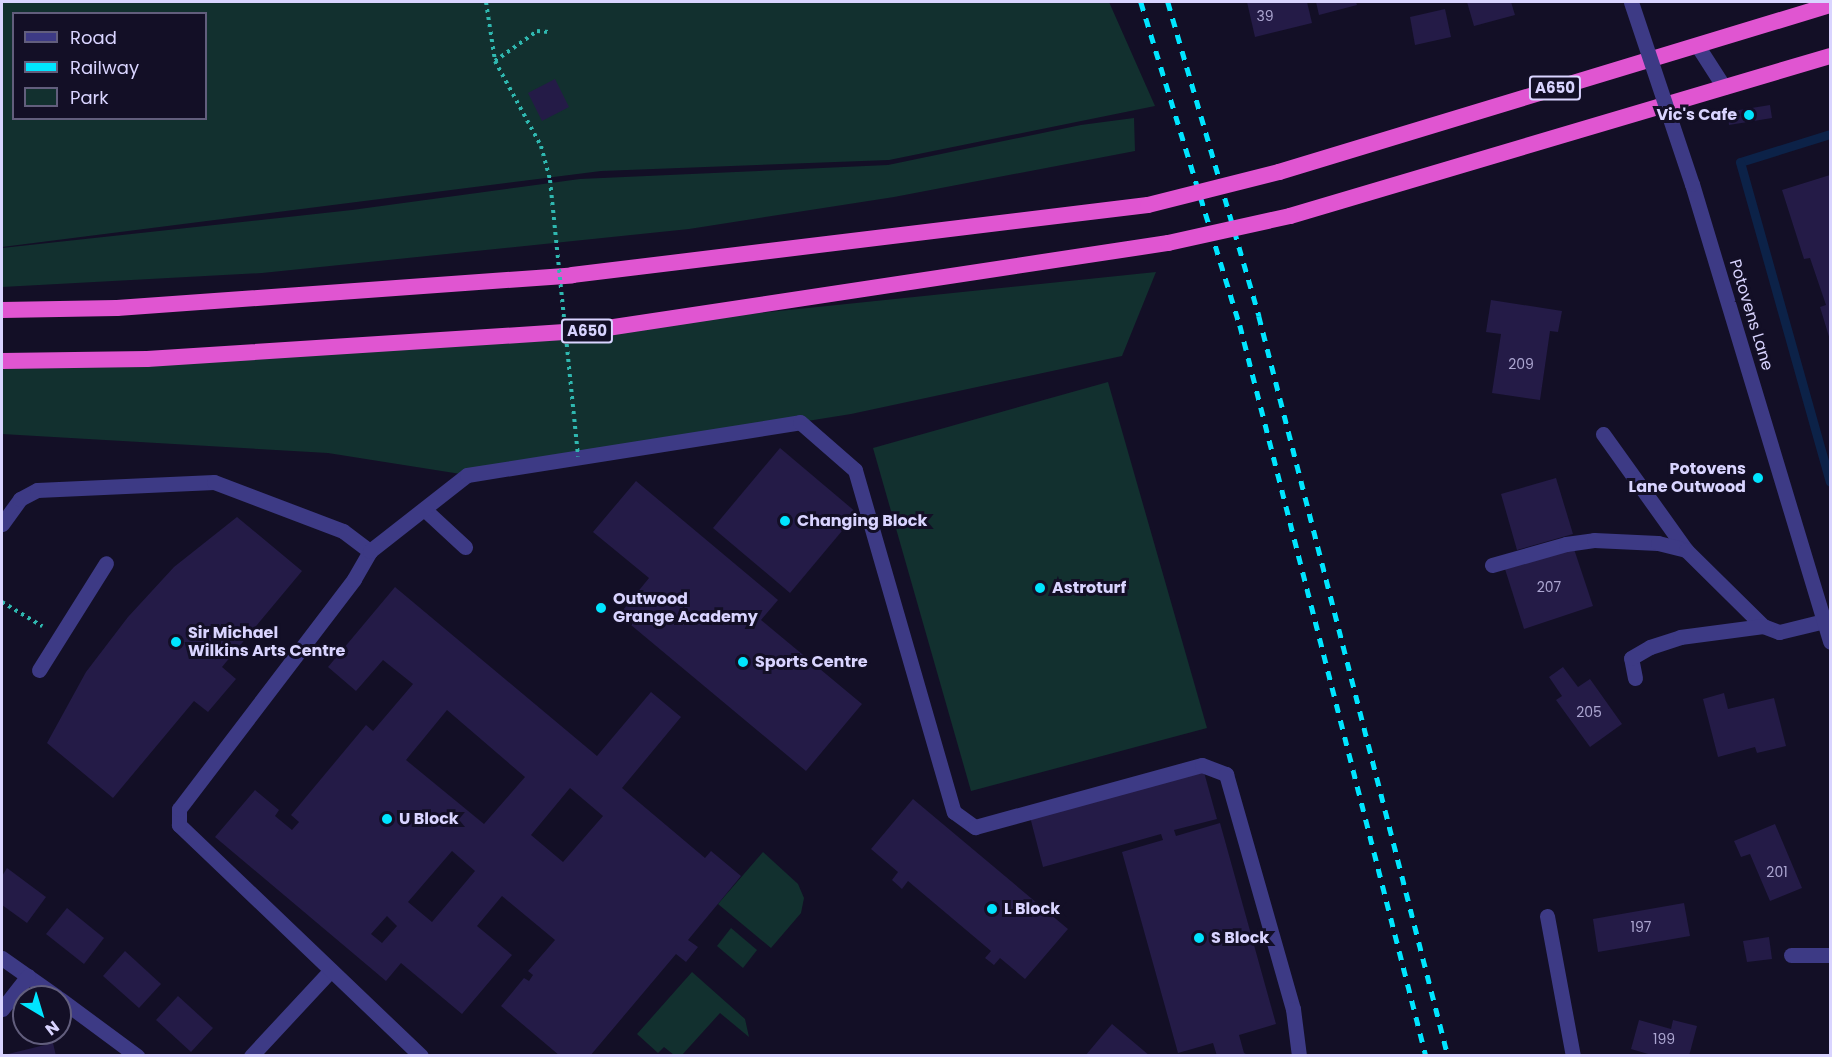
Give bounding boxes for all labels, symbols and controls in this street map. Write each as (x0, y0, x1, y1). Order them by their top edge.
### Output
house number: 39 (1256, 8, 1274, 24)
legend (12, 12, 207, 120)
text: Road (70, 25, 117, 50)
text: Railway (70, 55, 139, 80)
road number: A650 (1528, 76, 1582, 100)
text: Park (70, 85, 109, 110)
place label: Vic's Cafe (1656, 105, 1737, 125)
marker: Vic's Cafe (1742, 108, 1756, 122)
street label: Potovens Lane (1725, 257, 1777, 373)
road number: A650 (560, 319, 614, 343)
house number: 209 (1508, 356, 1534, 372)
place label: Potovens Lane Outwood (1629, 459, 1746, 497)
marker: Potovens Lane Outwood (1751, 471, 1765, 485)
place label: Changing Block (797, 511, 927, 531)
marker: Changing Block (778, 514, 792, 528)
place label: Astroturf (1052, 578, 1126, 598)
house number: 207 (1537, 579, 1561, 595)
marker: Astroturf (1033, 581, 1047, 595)
place label: Outwood Grange Academy (613, 589, 758, 627)
marker: Outwood Grange Academy (594, 601, 608, 615)
place label: Sir Michael Wilkins Arts Centre (188, 623, 345, 661)
marker: Sir Michael Wilkins Arts Centre (169, 635, 183, 649)
place label: Sports Centre (755, 652, 868, 672)
marker: Sports Centre (736, 655, 750, 669)
house number: 205 (1576, 704, 1602, 720)
place label: U Block (399, 809, 459, 829)
marker: U Block (380, 812, 394, 826)
house number: 201 (1766, 864, 1788, 880)
place label: L Block (1004, 899, 1060, 919)
marker: L Block (985, 902, 999, 916)
house number: 197 (1631, 919, 1651, 935)
place label: S Block (1211, 928, 1269, 948)
marker: S Block (1192, 931, 1206, 945)
north arrow (12, 985, 72, 1045)
text: N (40, 1015, 64, 1041)
house number: 199 (1653, 1031, 1675, 1047)

